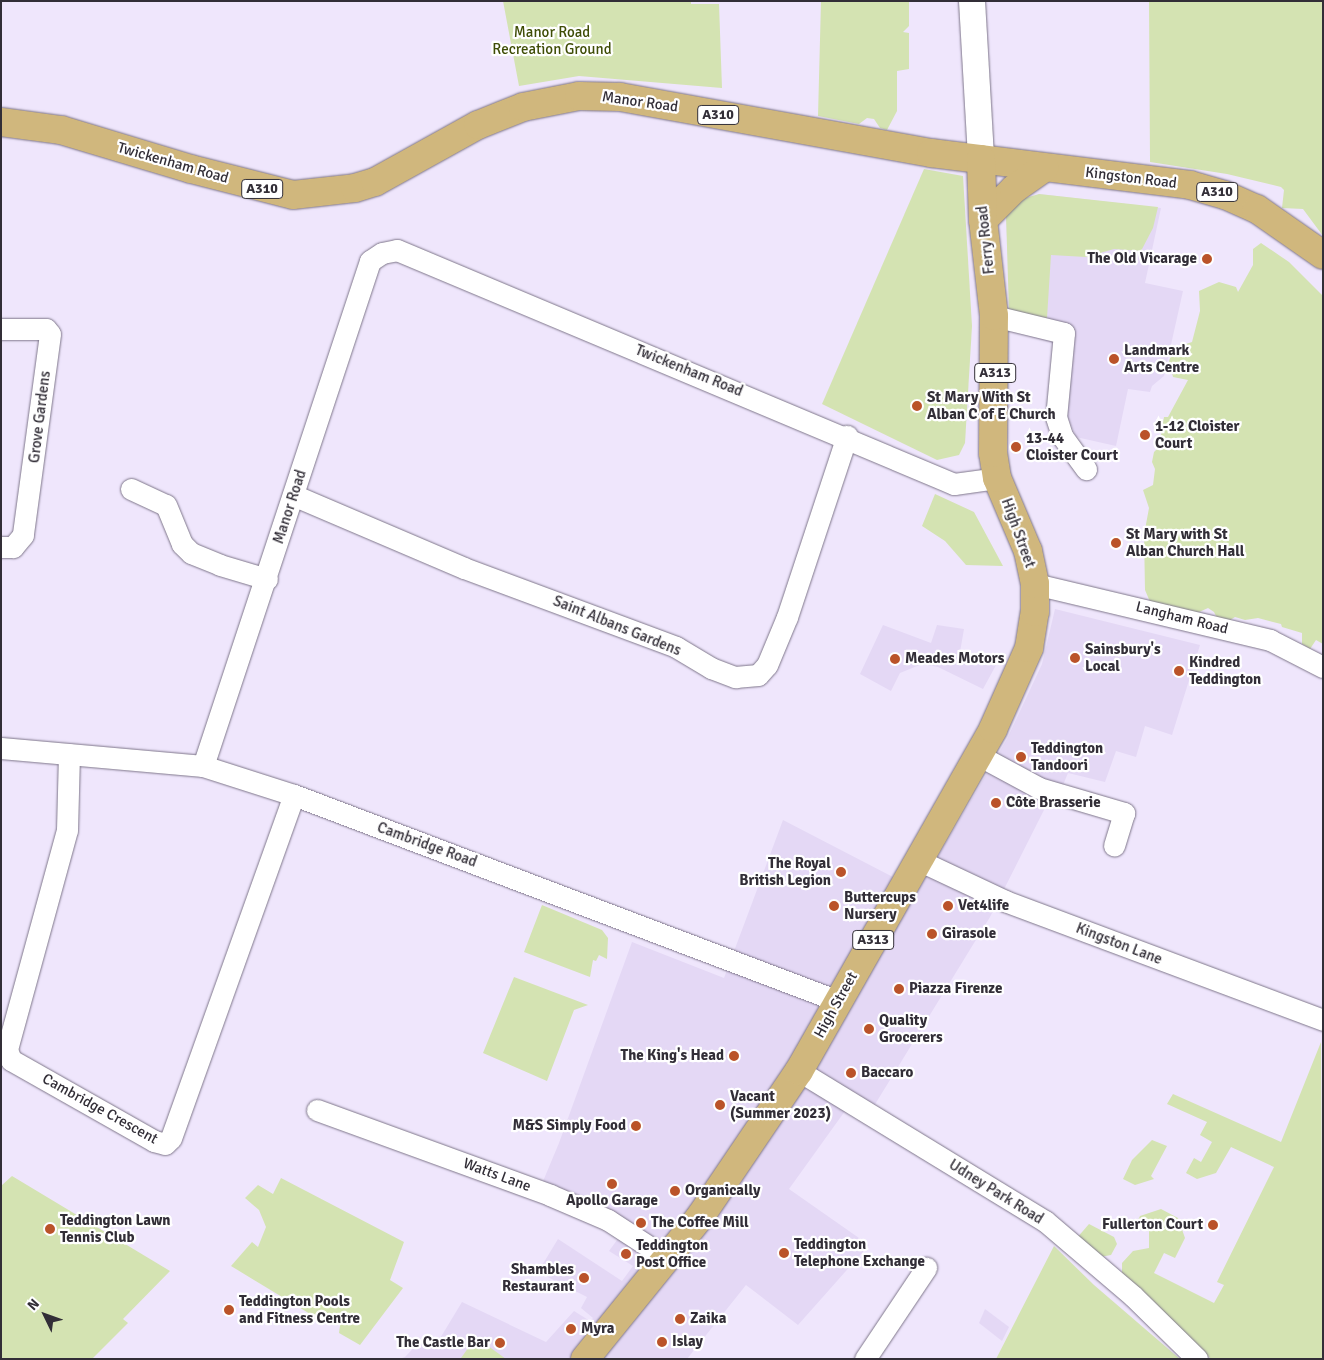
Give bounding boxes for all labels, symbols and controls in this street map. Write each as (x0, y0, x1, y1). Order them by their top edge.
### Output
park label: Manor Road Recreation Ground (492, 23, 612, 58)
street label: Manor Road (601, 88, 679, 116)
road number: A310 (697, 104, 739, 126)
street label: Twickenham Road (115, 139, 231, 187)
street label: Kingston Road (1084, 163, 1178, 193)
road number: A310 (241, 178, 283, 200)
road number: A310 (1196, 180, 1238, 203)
street label: Ferry Road (973, 205, 999, 275)
place label: The Old Vicarage (1087, 250, 1197, 268)
marker: The Old Vicarage (1201, 253, 1213, 265)
street label: Twickenham Road (633, 341, 745, 401)
place label: Landmark Arts Centre (1124, 341, 1199, 376)
marker: Landmark Arts Centre (1108, 353, 1120, 365)
road number: A313 (974, 362, 1016, 384)
street label: Grove Gardens (25, 370, 55, 464)
place label: St Mary With St Alban C of E Church (927, 388, 1056, 423)
marker: St Mary With St Alban C of E Church (911, 400, 923, 412)
place label: 1-12 Cloister Court (1155, 417, 1239, 452)
place label: 13-44 Cloister Court (1026, 429, 1118, 464)
marker: 1-12 Cloister Court (1139, 429, 1151, 441)
marker: 13-44 Cloister Court (1010, 441, 1022, 453)
street label: Manor Road (270, 468, 310, 546)
street label: High Street (997, 496, 1039, 570)
place label: St Mary with St Alban Church Hall (1126, 525, 1244, 560)
marker: St Mary with St Alban Church Hall (1110, 537, 1122, 549)
street label: Saint Albans Gardens (550, 592, 684, 660)
street label: Langham Road (1134, 598, 1230, 638)
place label: Sainsbury's Local (1085, 640, 1161, 675)
place label: Meades Motors (905, 650, 1004, 668)
marker: Sainsbury's Local (1069, 652, 1081, 664)
marker: Meades Motors (889, 653, 901, 665)
place label: Kindred Teddington (1189, 653, 1261, 688)
marker: Kindred Teddington (1173, 665, 1185, 677)
place label: Teddington Tandoori (1031, 739, 1103, 774)
marker: Teddington Tandoori (1015, 751, 1027, 763)
place label: Côte Brasserie (1006, 794, 1101, 812)
marker: Côte Brasserie (990, 797, 1002, 809)
street label: Cambridge Road (375, 819, 479, 871)
place label: The Royal British Legion (739, 854, 831, 889)
marker: The Royal British Legion (835, 866, 847, 878)
place label: Buttercups Nursery (844, 888, 916, 923)
place label: Vet4life (958, 897, 1009, 915)
marker: Buttercups Nursery (828, 900, 840, 912)
marker: Vet4life (942, 900, 954, 912)
street label: Kingston Lane (1073, 919, 1165, 969)
place label: Girasole (942, 925, 996, 943)
road number: A313 (852, 928, 894, 952)
marker: Girasole (926, 928, 938, 940)
street label: High Street (811, 969, 861, 1041)
place label: Piazza Firenze (909, 980, 1002, 998)
marker: Piazza Firenze (893, 983, 905, 995)
place label: Quality Grocerers (879, 1011, 943, 1046)
marker: Quality Grocerers (863, 1023, 875, 1035)
place label: The King's Head (621, 1047, 724, 1065)
marker: The King's Head (728, 1050, 740, 1062)
place label: Baccaro (861, 1064, 913, 1082)
marker: Baccaro (845, 1067, 857, 1079)
street label: Cambridge Crescent (39, 1070, 161, 1148)
place label: Vacant (Summer 2023) (730, 1087, 831, 1122)
marker: Vacant (Summer 2023) (714, 1099, 726, 1111)
place label: M&S Simply Food (512, 1117, 626, 1135)
marker: M&S Simply Food (630, 1120, 642, 1132)
street label: Watts Lane (461, 1154, 533, 1196)
street label: Udney Park Road (945, 1156, 1047, 1228)
marker: Apollo Garage (606, 1178, 618, 1190)
place label: Organically (685, 1182, 761, 1200)
marker: Organically (669, 1185, 681, 1197)
place label: Apollo Garage (566, 1192, 658, 1210)
place label: Teddington Lawn Tennis Club (60, 1211, 170, 1246)
place label: The Coffee Mill (651, 1214, 749, 1232)
place label: Fullerton Court (1102, 1216, 1203, 1234)
marker: The Coffee Mill (635, 1217, 647, 1229)
marker: Fullerton Court (1207, 1219, 1219, 1231)
marker: Teddington Lawn Tennis Club (44, 1223, 56, 1235)
place label: Teddington Telephone Exchange (794, 1235, 925, 1270)
place label: Teddington Post Office (636, 1236, 708, 1271)
marker: Teddington Telephone Exchange (778, 1247, 790, 1259)
marker: Teddington Post Office (620, 1248, 632, 1260)
place label: Shambles Restaurant (502, 1260, 574, 1295)
marker: Shambles Restaurant (578, 1272, 590, 1284)
north arrow (20, 1290, 70, 1340)
place label: Teddington Pools and Fitness Centre (239, 1292, 360, 1327)
text: N (24, 1295, 43, 1314)
marker: Teddington Pools and Fitness Centre (223, 1304, 235, 1316)
place label: Zaika (690, 1310, 726, 1328)
marker: Zaika (674, 1313, 686, 1325)
place label: Myra (581, 1320, 614, 1338)
marker: Myra (565, 1323, 577, 1335)
place label: Islay (672, 1333, 703, 1351)
place label: The Castle Bar (396, 1334, 490, 1352)
marker: Islay (656, 1336, 668, 1348)
marker: The Castle Bar (494, 1337, 506, 1349)

